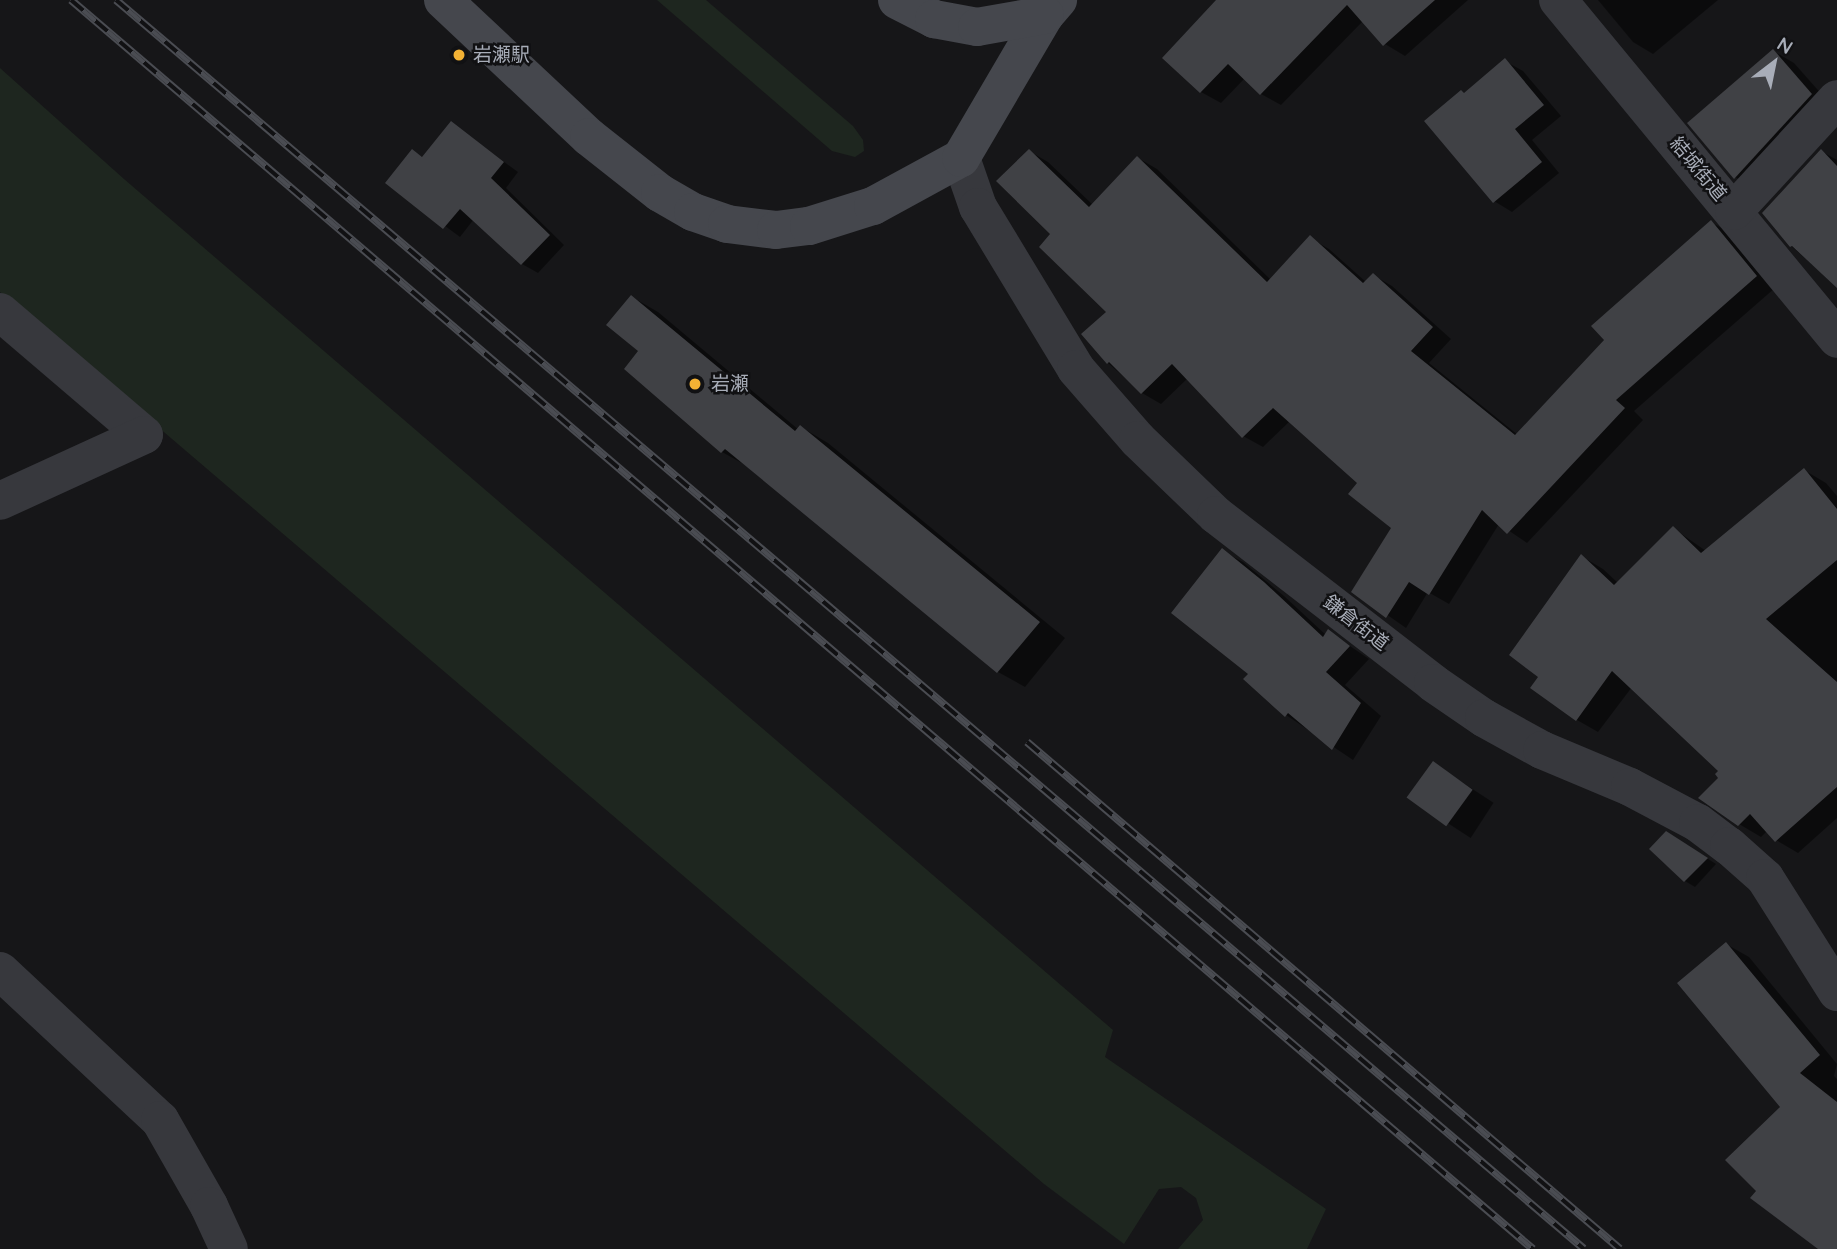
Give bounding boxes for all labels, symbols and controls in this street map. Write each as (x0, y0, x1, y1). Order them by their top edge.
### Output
north arrow (1739, 28, 1809, 98)
text: N (1773, 31, 1797, 59)
place label: 岩瀬駅 (473, 44, 530, 66)
marker: 岩瀬駅 (451, 47, 467, 63)
street label: 結城街道 (1665, 133, 1731, 205)
place label: 岩瀬 (711, 373, 749, 395)
marker: 岩瀬 (685, 374, 705, 394)
street label: 鎌倉街道 (1319, 591, 1393, 655)

